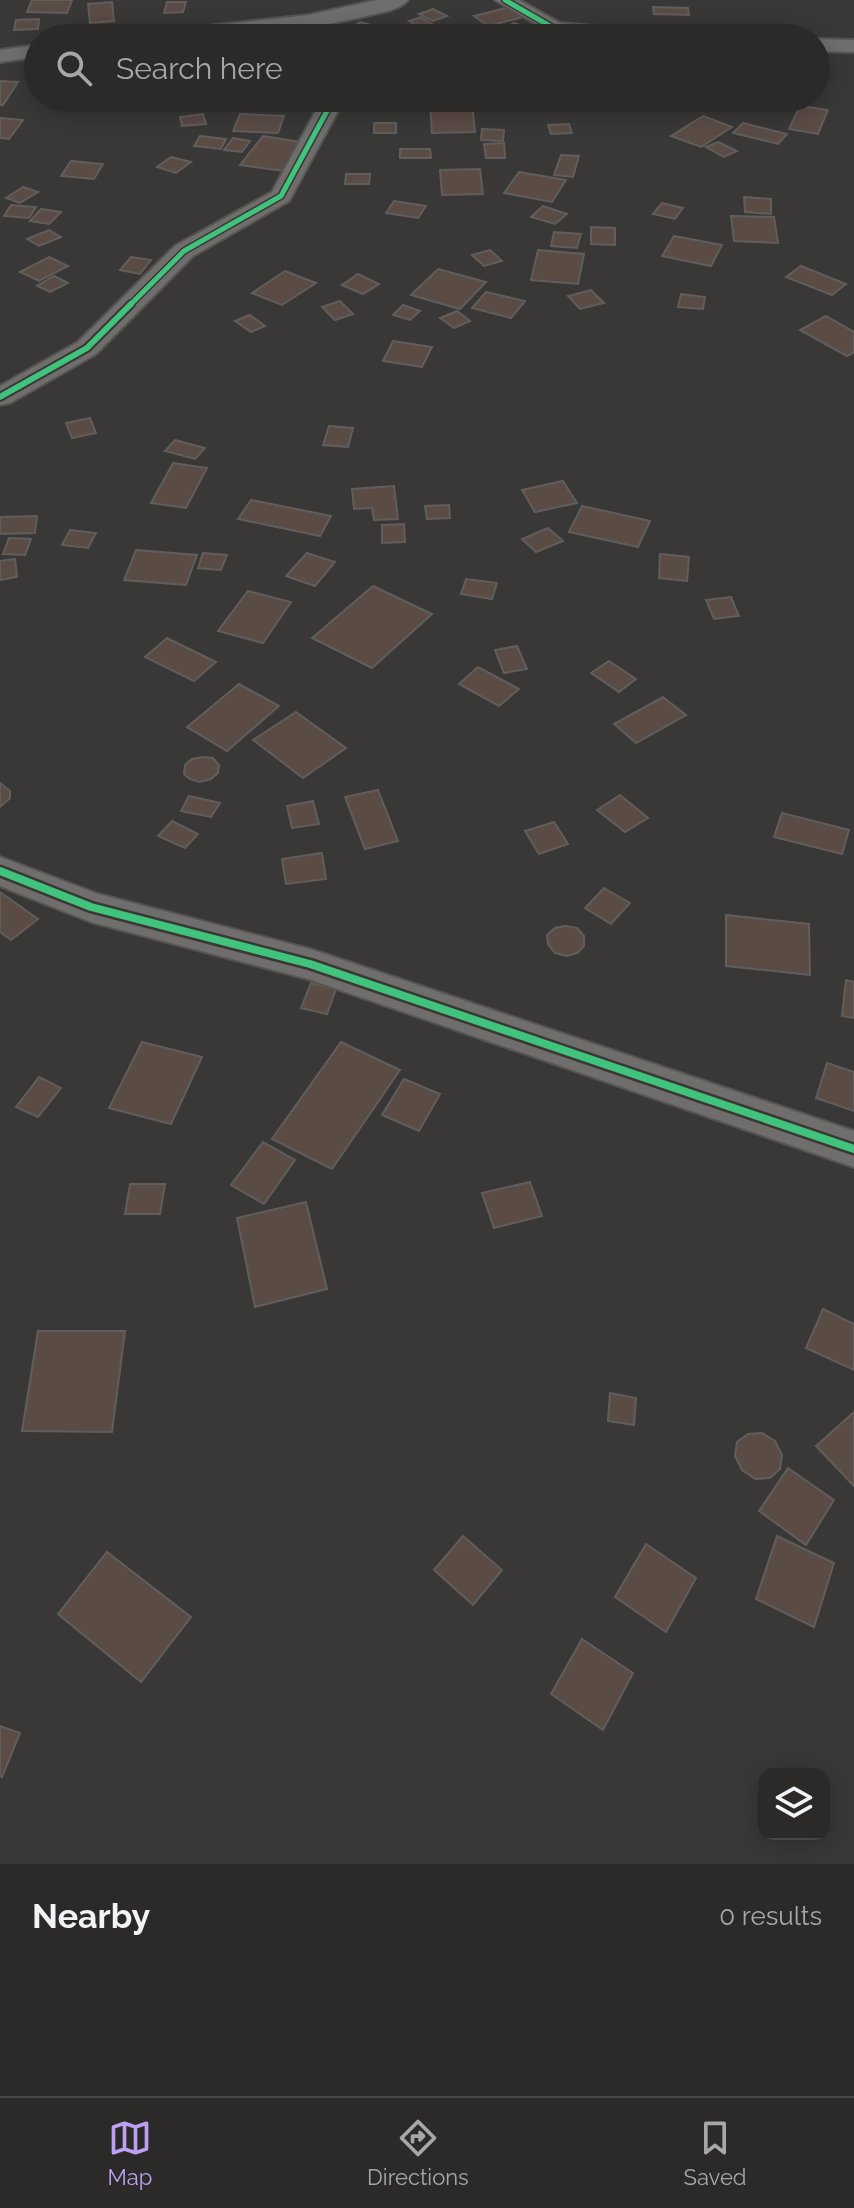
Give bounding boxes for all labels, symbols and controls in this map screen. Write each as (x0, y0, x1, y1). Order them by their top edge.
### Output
search box (24, 24, 830, 112)
icon: search (52, 46, 96, 90)
text: Search here (116, 51, 283, 86)
map controls (758, 1768, 830, 1840)
button: layers (758, 1768, 830, 1840)
text: Nearby (32, 1896, 150, 1936)
text: 0 results (719, 1901, 822, 1931)
tab: Map (107, 2116, 152, 2190)
tab: Directions (367, 2116, 469, 2190)
tab: Saved (684, 2116, 747, 2190)

